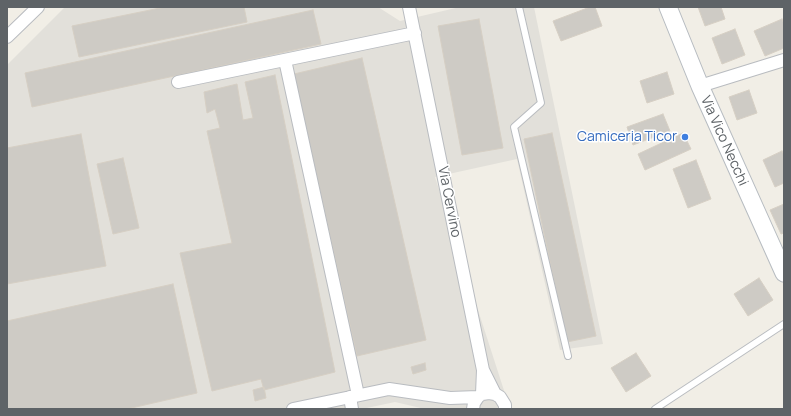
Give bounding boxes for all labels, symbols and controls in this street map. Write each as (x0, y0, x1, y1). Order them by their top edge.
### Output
street label: Via Vico Necchi (697, 93, 751, 189)
place label: Camiceria Ticor (577, 129, 677, 145)
marker: Camiceria Ticor (680, 132, 690, 142)
street label: Via Cervino (434, 165, 464, 239)

